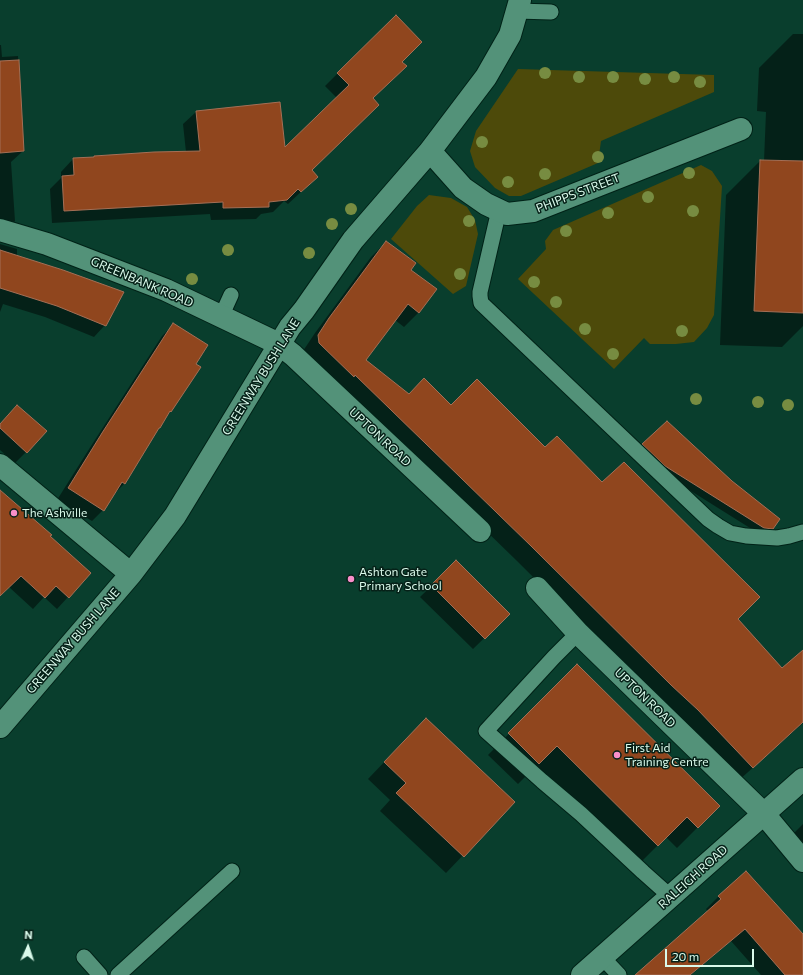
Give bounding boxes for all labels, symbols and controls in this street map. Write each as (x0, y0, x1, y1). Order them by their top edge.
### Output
street label: PHIPPS STREET (534, 170, 622, 216)
street label: GREENBANK ROAD (89, 254, 195, 310)
street label: GREENWAY BUSH LANE (219, 316, 303, 438)
street label: UPTON ROAD (346, 405, 414, 469)
place label: The Ashville (22, 506, 87, 520)
marker: The Ashville (9, 508, 19, 518)
place label: Ashton Gate Primary School (359, 565, 442, 593)
marker: Ashton Gate Primary School (346, 574, 356, 584)
street label: GREENWAY BUSH LANE (23, 585, 123, 697)
street label: UPTON ROAD (612, 665, 678, 731)
place label: First Aid Training Centre (625, 741, 709, 769)
marker: First Aid Training Centre (612, 750, 622, 760)
street label: RALEIGH ROAD (655, 842, 731, 912)
north arrow (8, 927, 48, 967)
text: N (24, 928, 33, 941)
scale bar (667, 941, 756, 967)
text: 20 m (672, 949, 699, 963)

